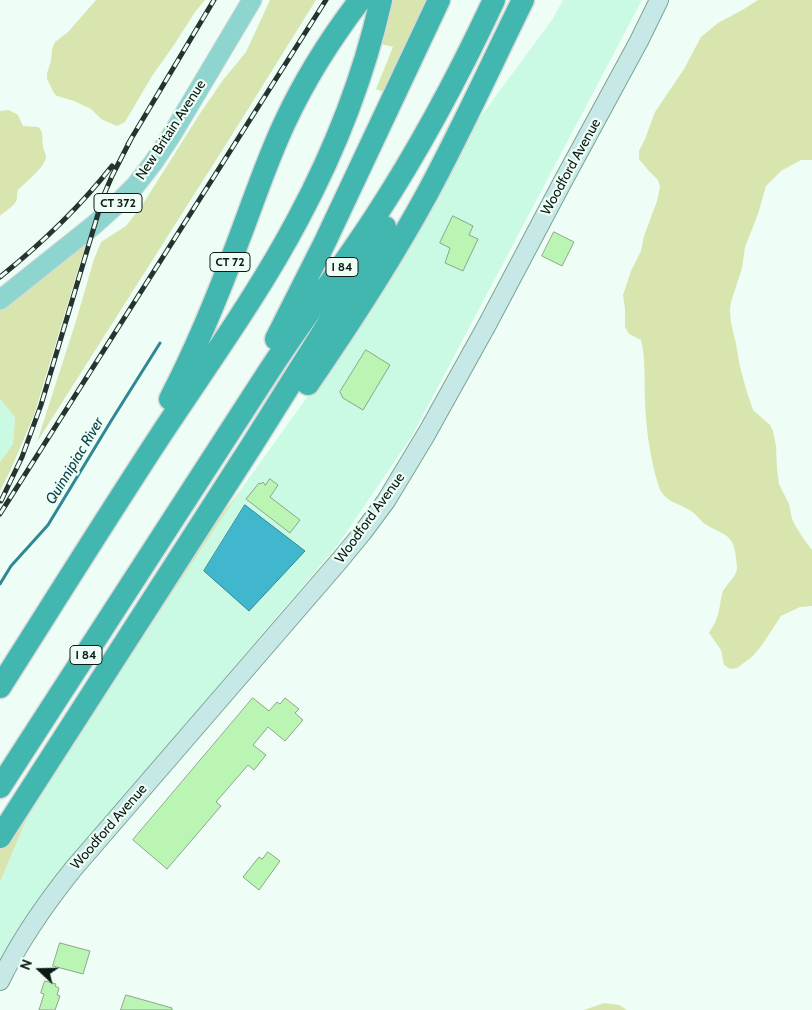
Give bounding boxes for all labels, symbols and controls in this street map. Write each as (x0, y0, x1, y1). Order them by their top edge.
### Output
street label: New Britain Avenue (132, 77, 210, 183)
street label: Woodford Avenue (538, 116, 604, 218)
road number: CT 372 (94, 194, 142, 212)
road number: CT 72 (210, 252, 250, 272)
road number: I 84 (326, 258, 358, 276)
water label: Quinnipiac River (42, 414, 108, 508)
street label: Woodford Avenue (332, 470, 408, 566)
road number: I 84 (70, 646, 102, 664)
street label: Woodford Avenue (67, 781, 151, 873)
north arrow (15, 945, 65, 995)
text: N (16, 957, 36, 972)

